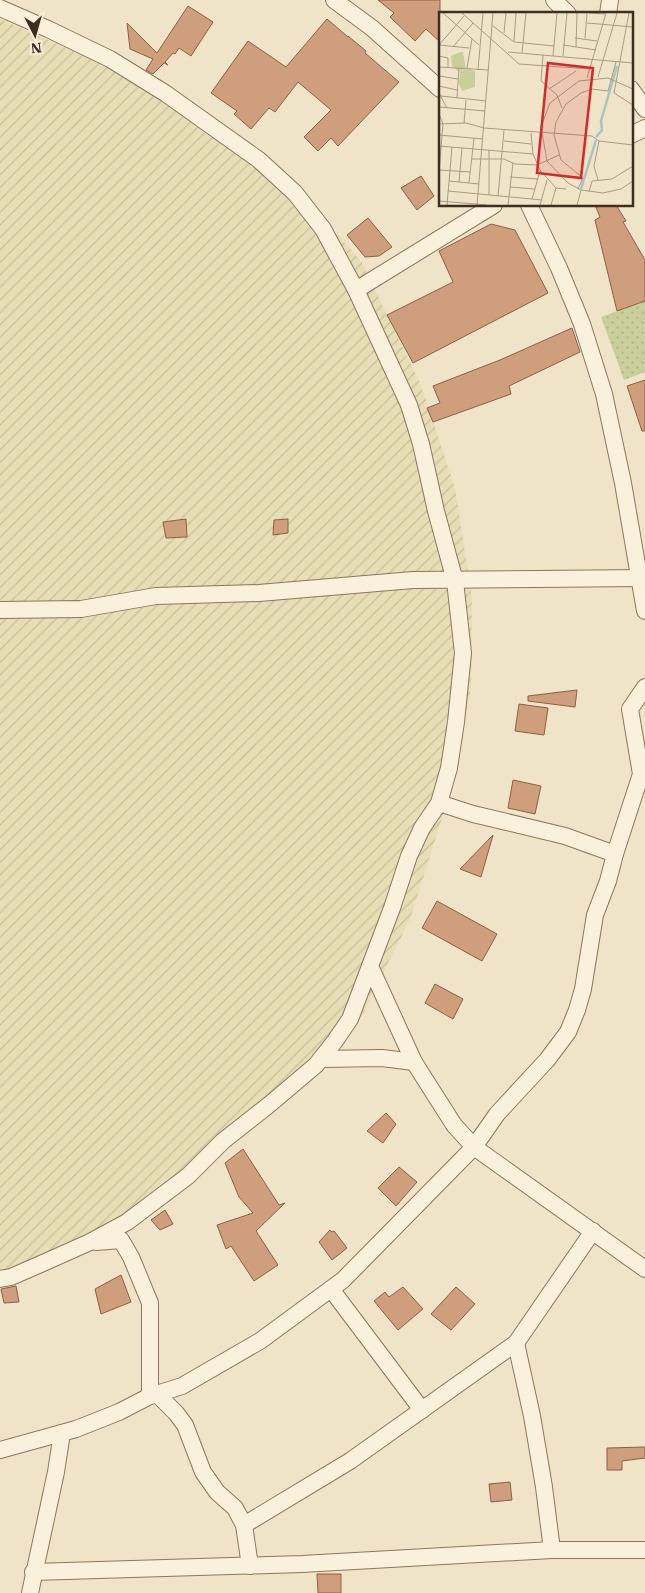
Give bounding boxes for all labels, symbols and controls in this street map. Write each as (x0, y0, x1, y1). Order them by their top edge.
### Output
north arrow (10, 10, 60, 60)
inset map (439, 12, 632, 206)
text: N (30, 38, 43, 57)

